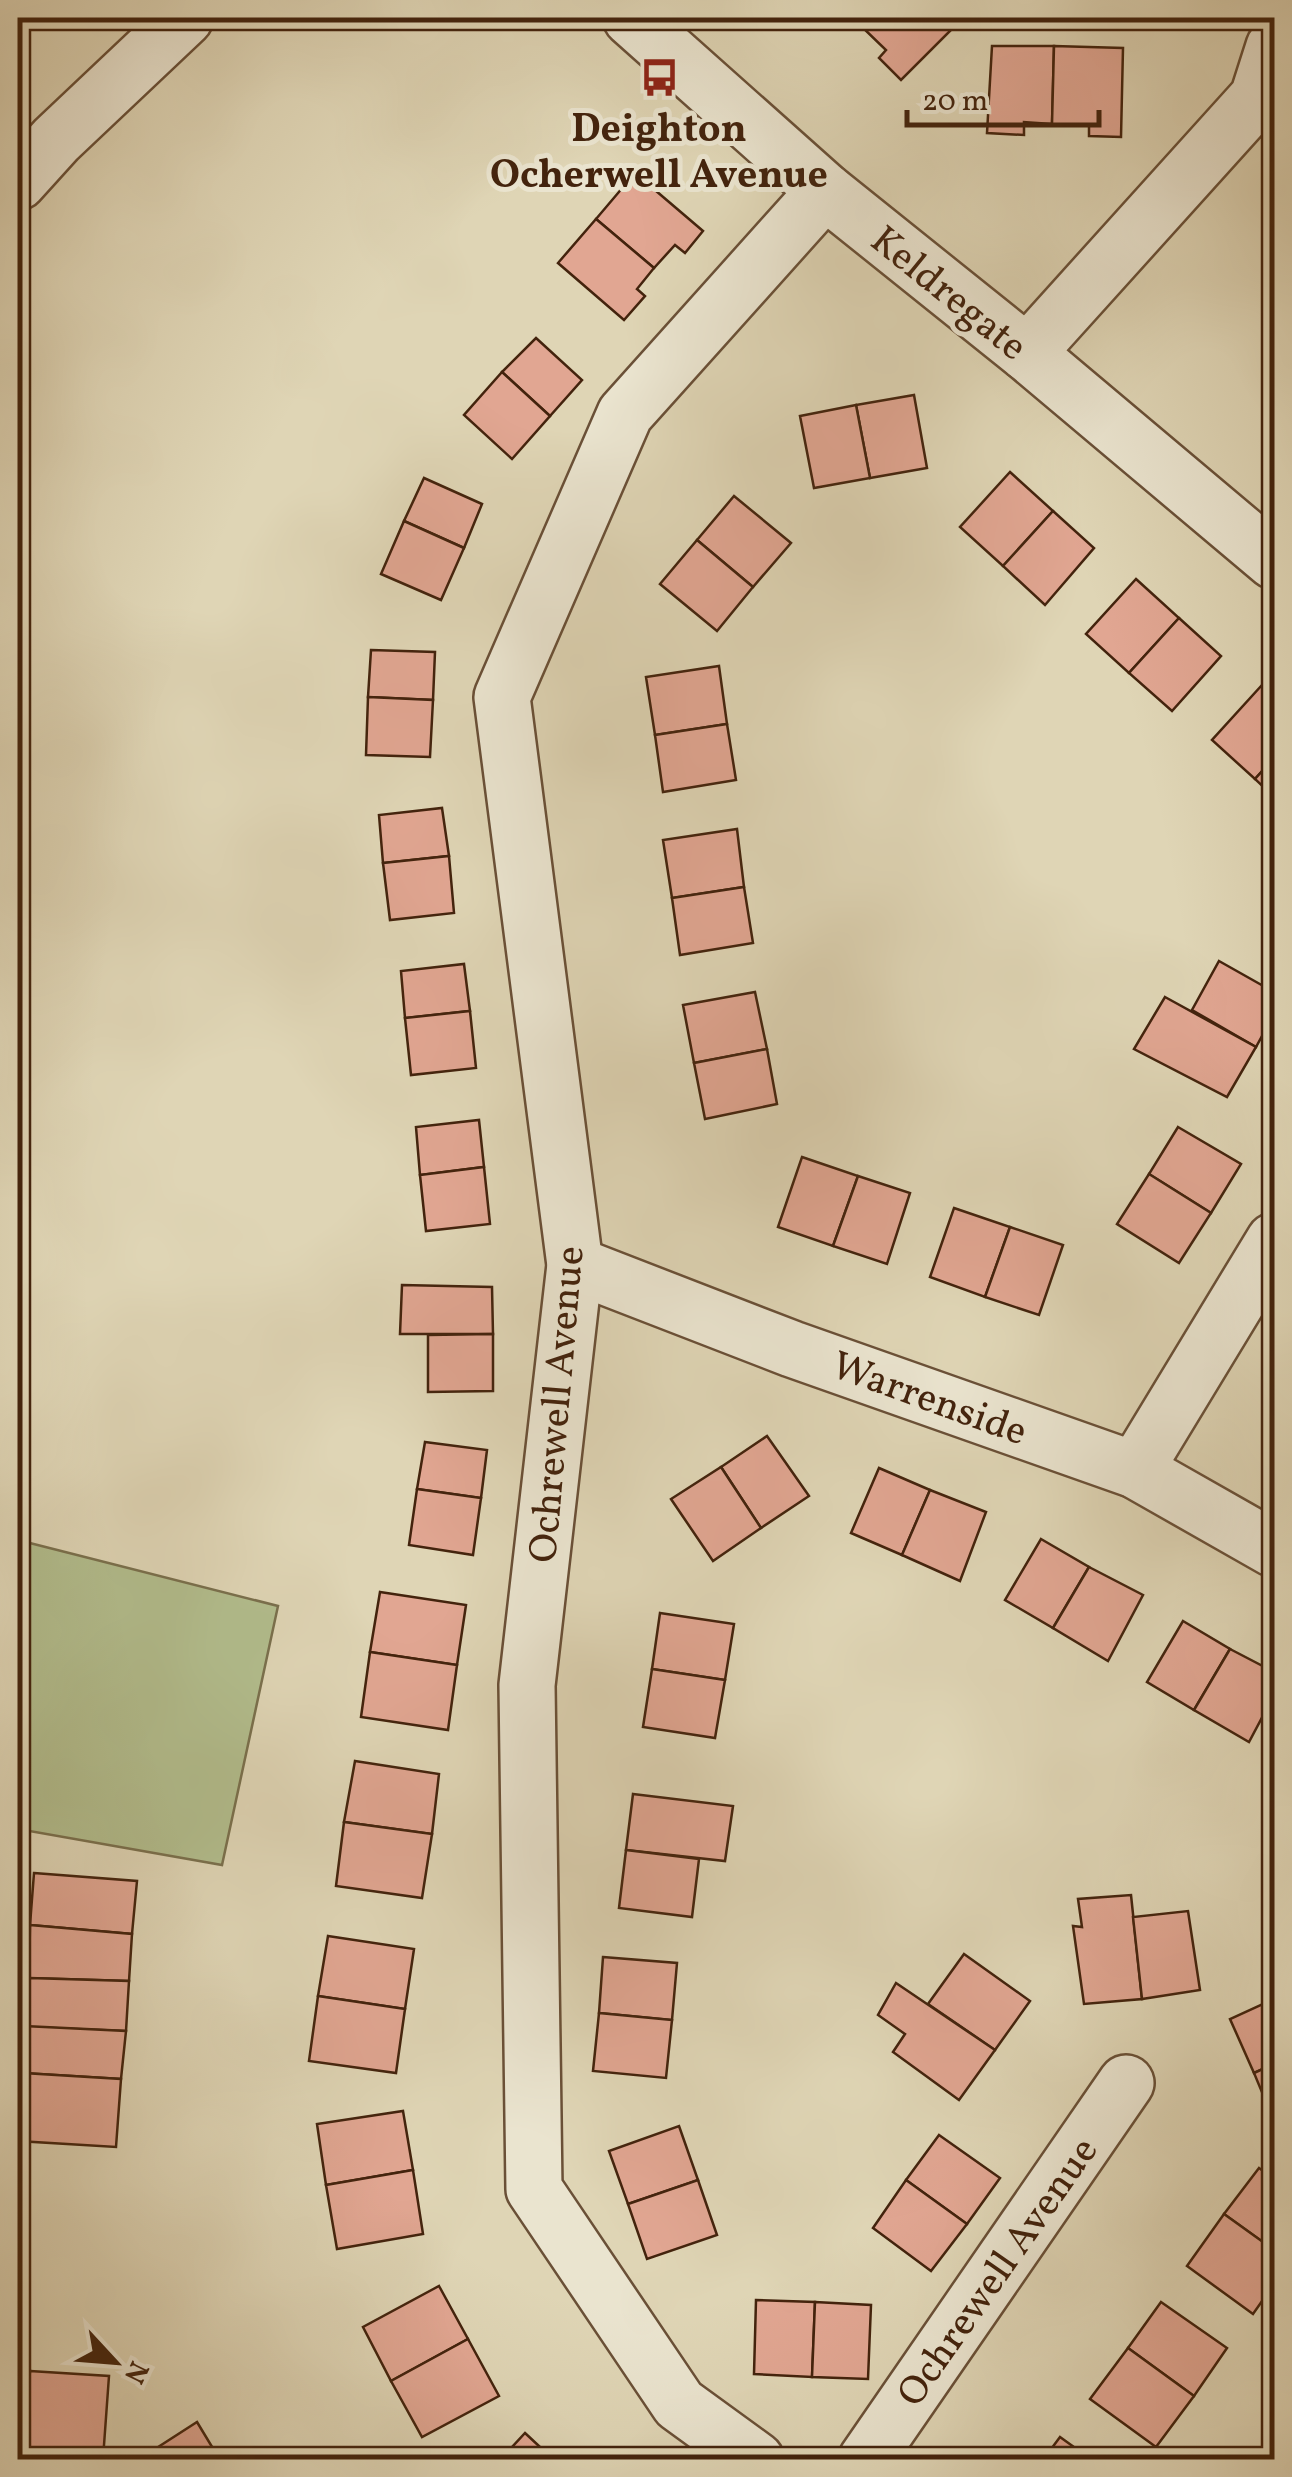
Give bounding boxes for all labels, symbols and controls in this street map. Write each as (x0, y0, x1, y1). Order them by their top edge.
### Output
bus stop icon: Deighton Ocherwell Avenue (638, 56, 680, 98)
scale bar (907, 65, 1100, 127)
text: 20 m (922, 81, 988, 123)
place label: Deighton Ocherwell Avenue (490, 103, 828, 205)
street label: Keldregate (857, 214, 1038, 376)
street label: Ochrewell Avenue (517, 1244, 601, 1565)
street label: Warrenside (823, 1340, 1034, 1462)
street label: Ochrewell Avenue (885, 2127, 1113, 2419)
north arrow (65, 2312, 165, 2412)
text: N (113, 2354, 157, 2390)

